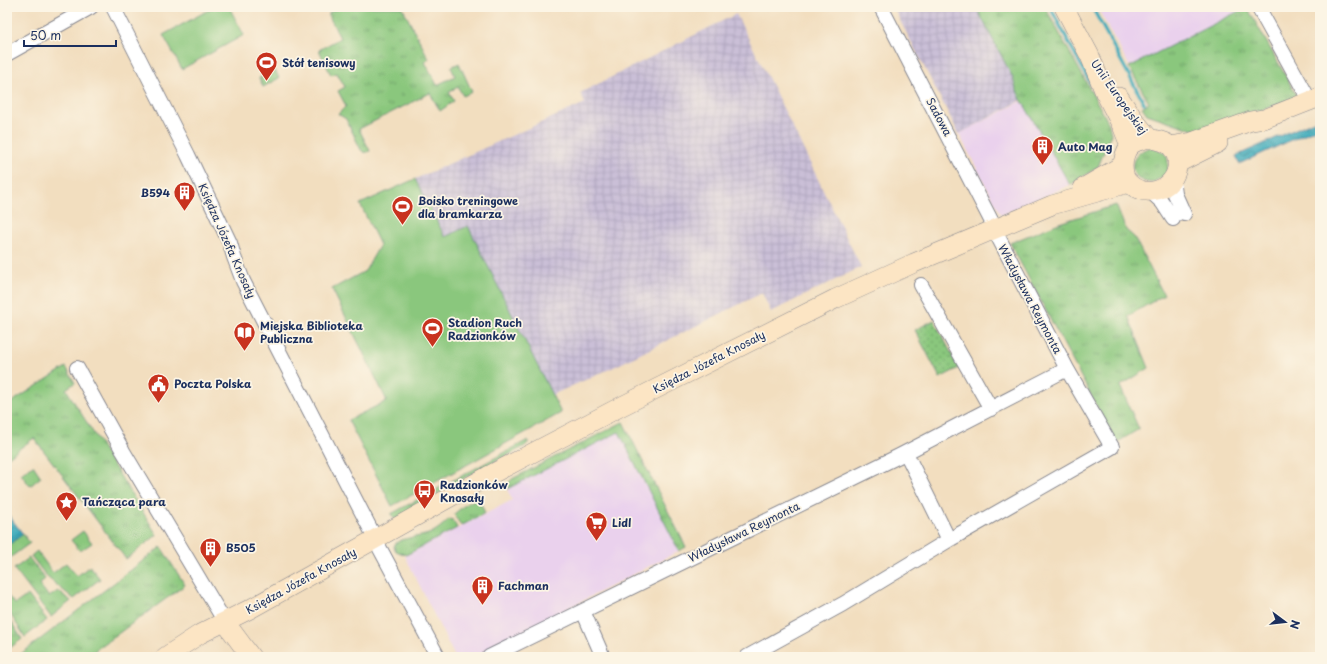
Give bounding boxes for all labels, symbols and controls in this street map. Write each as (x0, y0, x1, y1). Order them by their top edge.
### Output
scale bar (24, 22, 116, 48)
text: 50 m (30, 26, 61, 44)
sports icon: Stół tenisowy (253, 50, 279, 83)
place label: Stół tenisowy (282, 54, 356, 71)
street label: Unii Europejskiej (1087, 55, 1152, 138)
street label: Sadowa (922, 94, 957, 139)
building icon: Auto Mag (1030, 134, 1056, 167)
place label: Auto Mag (1058, 138, 1113, 155)
building icon: B594 (172, 180, 198, 213)
street label: Księdza Józefa Knosały (194, 181, 260, 301)
place label: B594 (141, 184, 171, 201)
place label: Boisko treningowe dla bramkarza (418, 192, 518, 222)
sports icon: Boisko treningowe dla bramkarza (389, 194, 415, 227)
street label: Władysława Reymonta (994, 241, 1067, 357)
place label: Stadion Ruch Radzionków (448, 314, 522, 344)
sports icon: Stadion Ruch Radzionków (420, 316, 446, 349)
place label: Miejska Biblioteka Publiczna (260, 317, 363, 347)
library icon: Miejska Biblioteka Publiczna (231, 319, 257, 352)
street label: Księdza Józefa Knosały (650, 326, 768, 397)
public building icon: Poczta Polska (145, 371, 171, 404)
place label: Poczta Polska (174, 375, 252, 392)
place label: Radzionków Knosały (440, 476, 508, 506)
bus stop icon: Radzionków Knosały (412, 478, 438, 511)
place icon: Tańcząca para (53, 489, 79, 522)
place label: Tańcząca para (82, 493, 166, 510)
street label: Władysława Reymonta (685, 497, 803, 566)
supermarket icon: Lidl (584, 510, 610, 543)
place label: Lidl (612, 514, 631, 531)
building icon: B505 (197, 535, 223, 568)
place label: B505 (226, 539, 256, 556)
street label: Księdza Józefa Knosały (242, 543, 359, 618)
building icon: Fachman (470, 573, 496, 606)
place label: Fachman (498, 577, 549, 594)
north arrow (1265, 602, 1305, 642)
text: N (1286, 618, 1304, 631)

